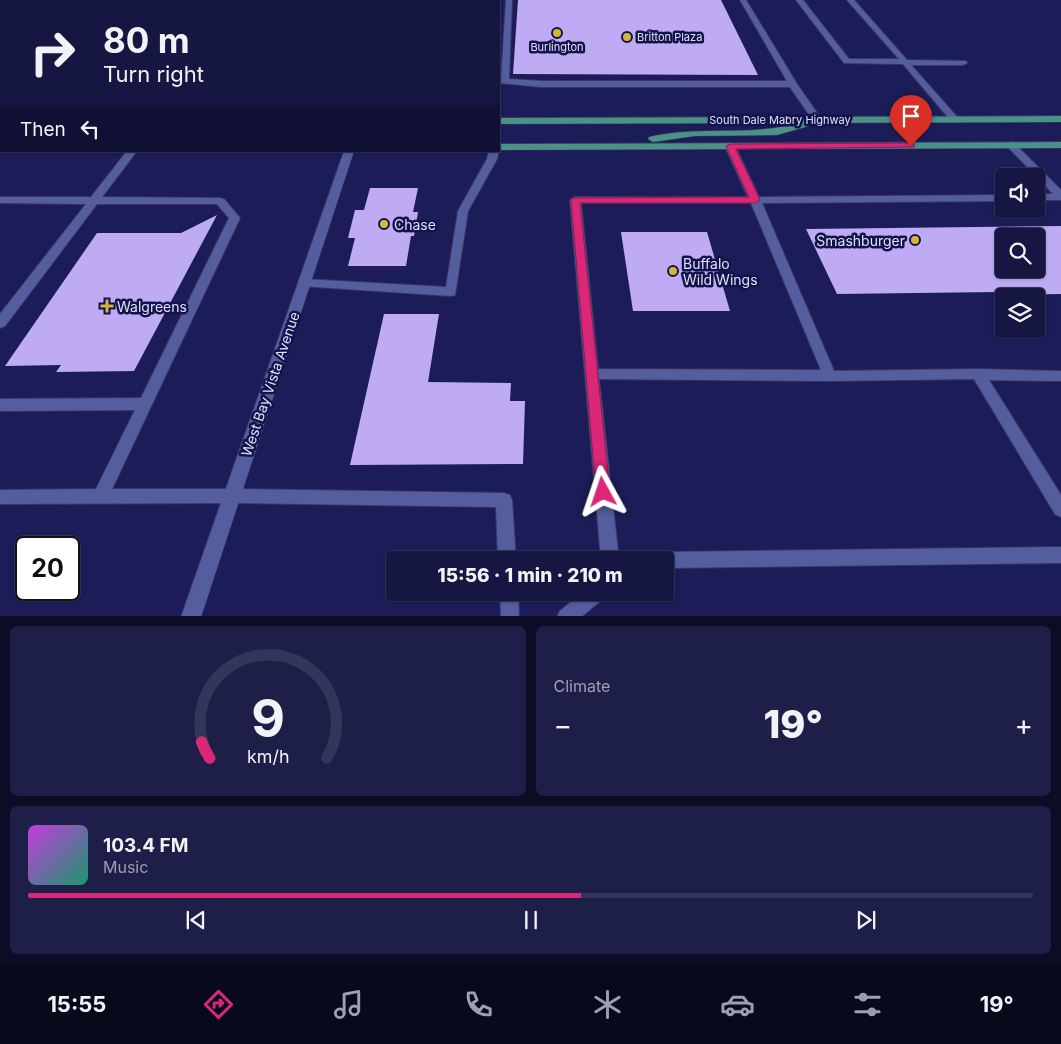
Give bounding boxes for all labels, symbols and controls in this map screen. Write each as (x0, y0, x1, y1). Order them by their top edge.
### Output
text: 80 m (103, 19, 190, 61)
icon: right (20, 20, 85, 85)
marker: Burlington (551, 27, 563, 39)
place label: Britton Plaza (637, 30, 702, 44)
marker: Britton Plaza (621, 31, 633, 43)
place label: Burlington (530, 40, 584, 54)
text: Turn right (103, 61, 204, 87)
pin (890, 95, 932, 146)
icon: arrive (897, 102, 925, 130)
street label: South Dale Mabry Highway (709, 113, 851, 127)
icon: left (76, 115, 104, 143)
text: Then (20, 118, 66, 141)
map controls (995, 168, 1045, 338)
button: sound (995, 168, 1045, 218)
place label: Chase (394, 216, 436, 233)
marker: Chase (378, 218, 390, 230)
button: search (995, 228, 1045, 278)
place label: Smashburger (816, 232, 905, 249)
marker: Smashburger (909, 234, 921, 246)
place label: Buffalo Wild Wings (683, 255, 758, 288)
marker: Buffalo Wild Wings (667, 265, 679, 277)
button: layers (995, 288, 1045, 338)
place label: Walgreens (117, 298, 187, 315)
marker: Walgreens (101, 300, 113, 312)
street label: West Bay Vista Avenue (237, 309, 303, 459)
position arrow (576, 465, 628, 517)
speed limit sign: 20 (15, 536, 80, 601)
text: 15:56 · 1 min · 210 m (437, 564, 623, 587)
text: Climate (554, 676, 610, 696)
text: 9 (251, 687, 285, 750)
text: 19° (764, 701, 823, 747)
text: − (554, 708, 572, 742)
text: + (1014, 708, 1033, 742)
text: km/h (247, 746, 289, 767)
text: 103.4 FM (103, 834, 188, 857)
text: Music (103, 857, 148, 877)
icon: previous (182, 906, 210, 934)
icon: pause (517, 906, 545, 934)
icon: next (852, 906, 880, 934)
icon: directions (201, 987, 236, 1022)
icon: music (331, 987, 366, 1022)
icon: phone (461, 987, 496, 1022)
icon: climate (590, 987, 625, 1022)
icon: car (720, 987, 755, 1022)
icon: filters (850, 987, 885, 1022)
text: 15:55 (47, 991, 106, 1017)
text: 19° (980, 991, 1014, 1017)

